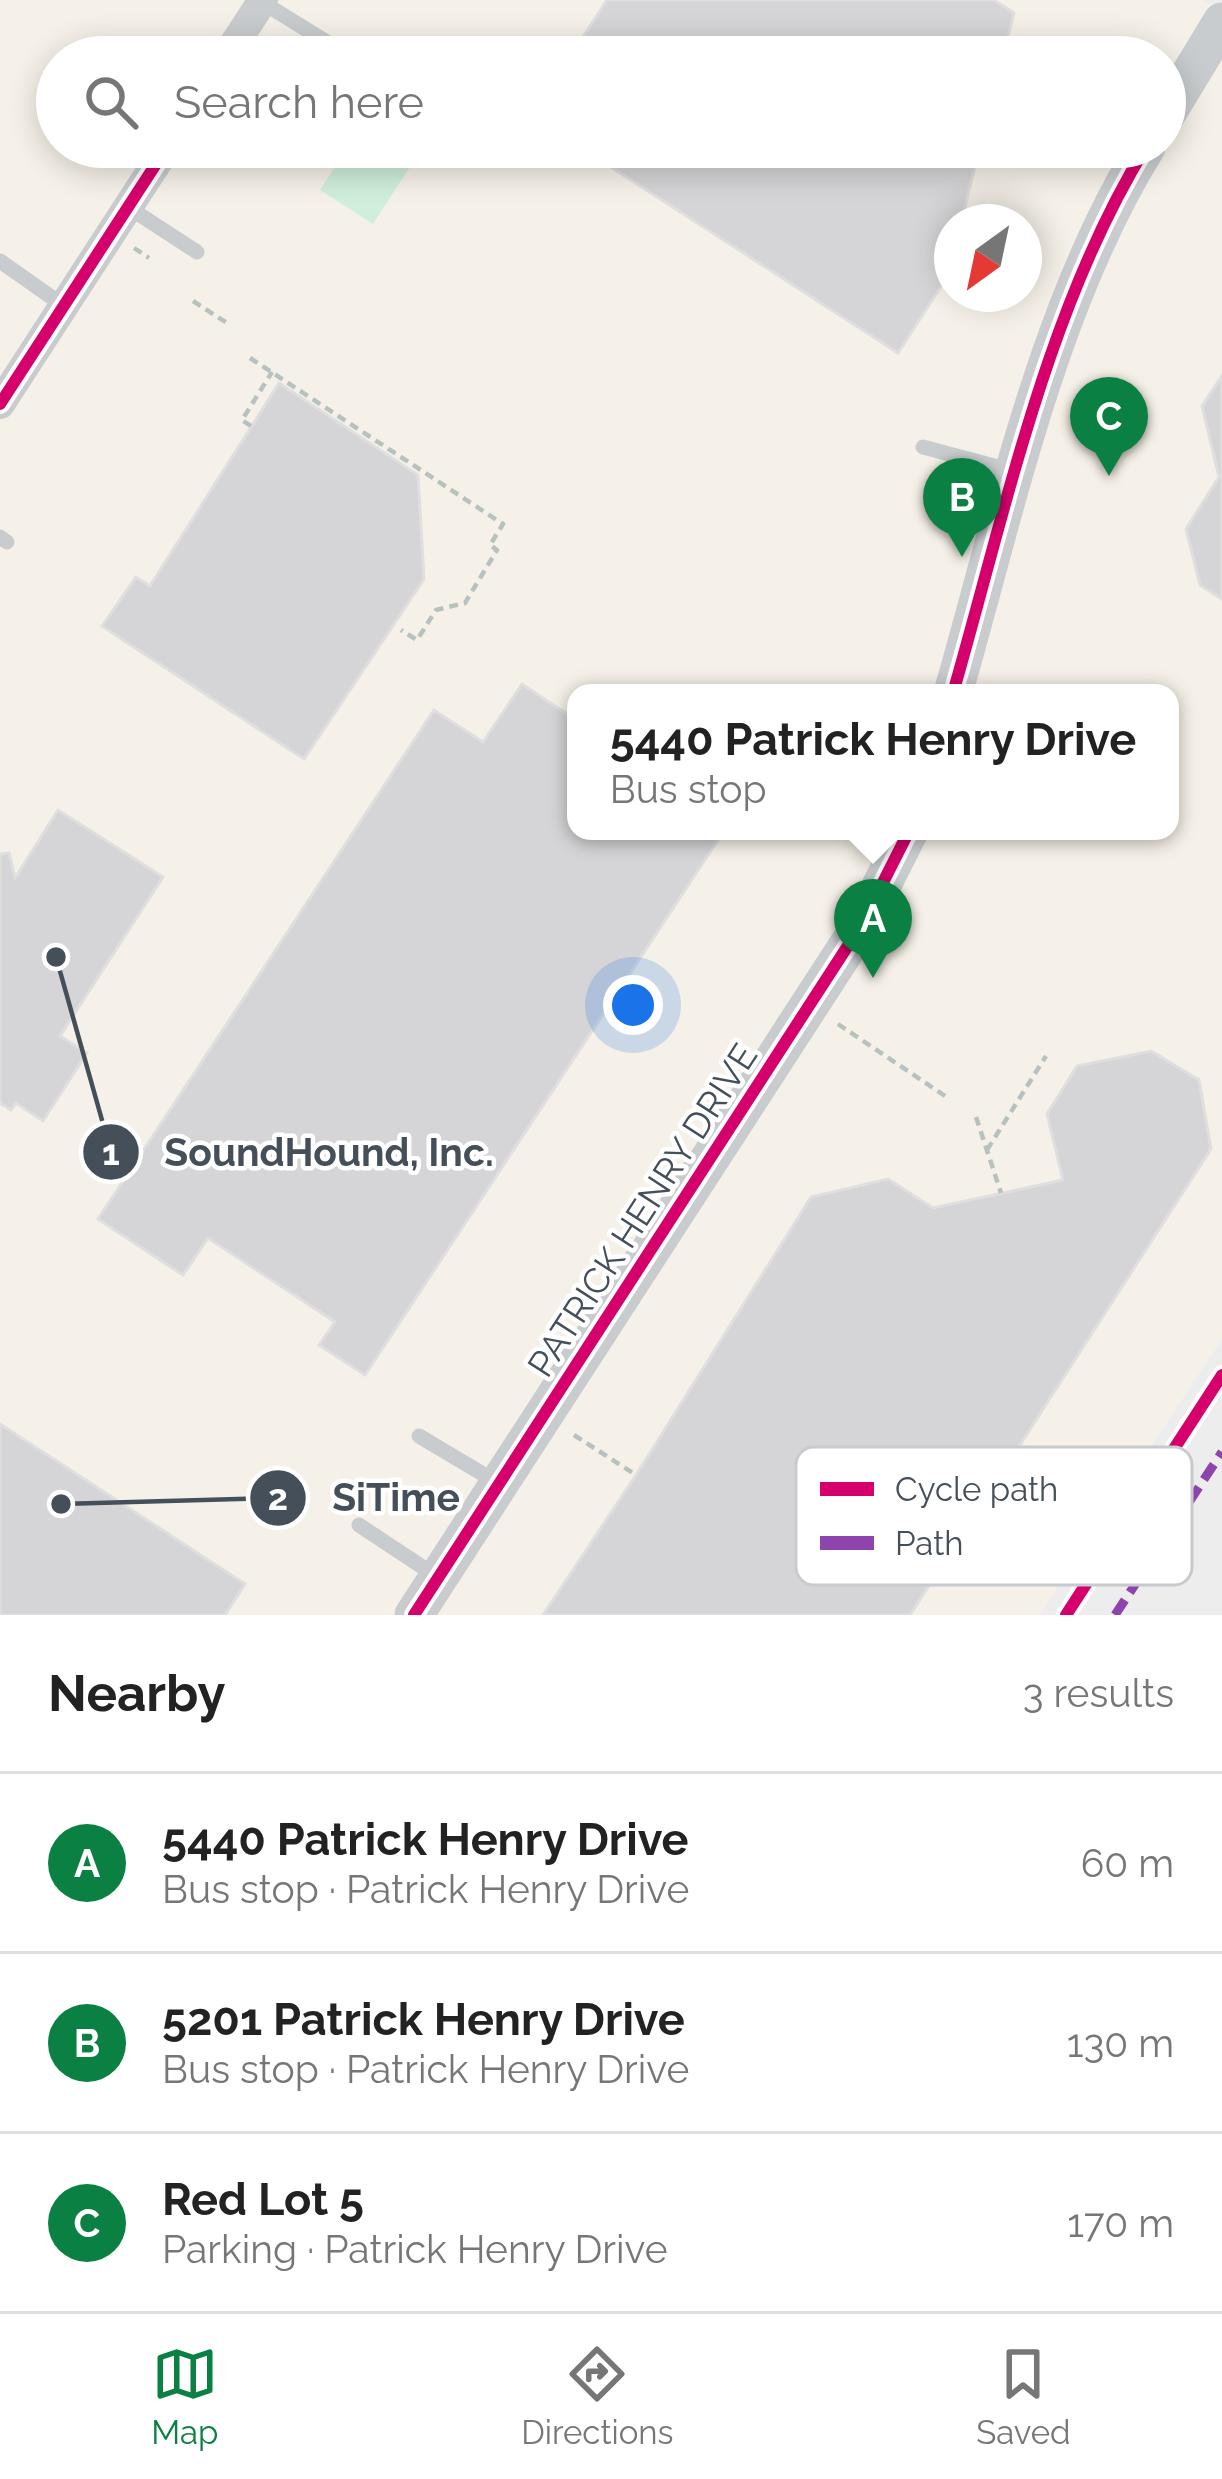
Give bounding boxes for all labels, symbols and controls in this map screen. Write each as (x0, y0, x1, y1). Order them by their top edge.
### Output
search box (36, 36, 1186, 168)
icon: search (78, 69, 144, 135)
text: Search here (174, 76, 424, 129)
north arrow (934, 204, 1042, 312)
pin: C (1070, 377, 1148, 476)
pin: B (923, 458, 1001, 557)
popup (567, 684, 1179, 840)
text: 5440 Patrick Henry Drive (610, 713, 1136, 766)
text: Bus stop (610, 766, 766, 812)
pin: A (834, 879, 912, 978)
your location (603, 975, 663, 1035)
street label: PATRICK HENRY DRIVE (519, 1036, 765, 1384)
callout: SoundHound, Inc. (81, 1114, 518, 1189)
text: SoundHound, Inc. (164, 1129, 494, 1175)
text: 1 (102, 1131, 120, 1173)
legend (796, 1447, 1192, 1585)
callout: SiTime (248, 1460, 484, 1535)
text: Cycle path (895, 1470, 1058, 1509)
text: SiTime (332, 1474, 460, 1520)
text: 2 (268, 1476, 288, 1518)
text: Path (895, 1524, 964, 1563)
text: Nearby (48, 1663, 225, 1723)
text: 3 results (1023, 1670, 1174, 1716)
text: 5440 Patrick Henry Drive (162, 1813, 689, 1866)
text: A (74, 1840, 100, 1886)
text: 60 m (1081, 1840, 1174, 1886)
text: Bus stop · Patrick Henry Drive (162, 1866, 689, 1912)
text: 5201 Patrick Henry Drive (162, 1993, 685, 2046)
text: B (74, 2020, 100, 2066)
text: 130 m (1067, 2020, 1174, 2066)
text: Bus stop · Patrick Henry Drive (162, 2046, 689, 2092)
text: Red Lot 5 (162, 2173, 364, 2226)
text: C (74, 2200, 100, 2246)
text: 170 m (1067, 2200, 1174, 2246)
text: Parking · Patrick Henry Drive (162, 2226, 668, 2272)
tab: Map (151, 2341, 218, 2452)
tab: Directions (521, 2341, 674, 2452)
tab: Saved (976, 2341, 1071, 2452)

